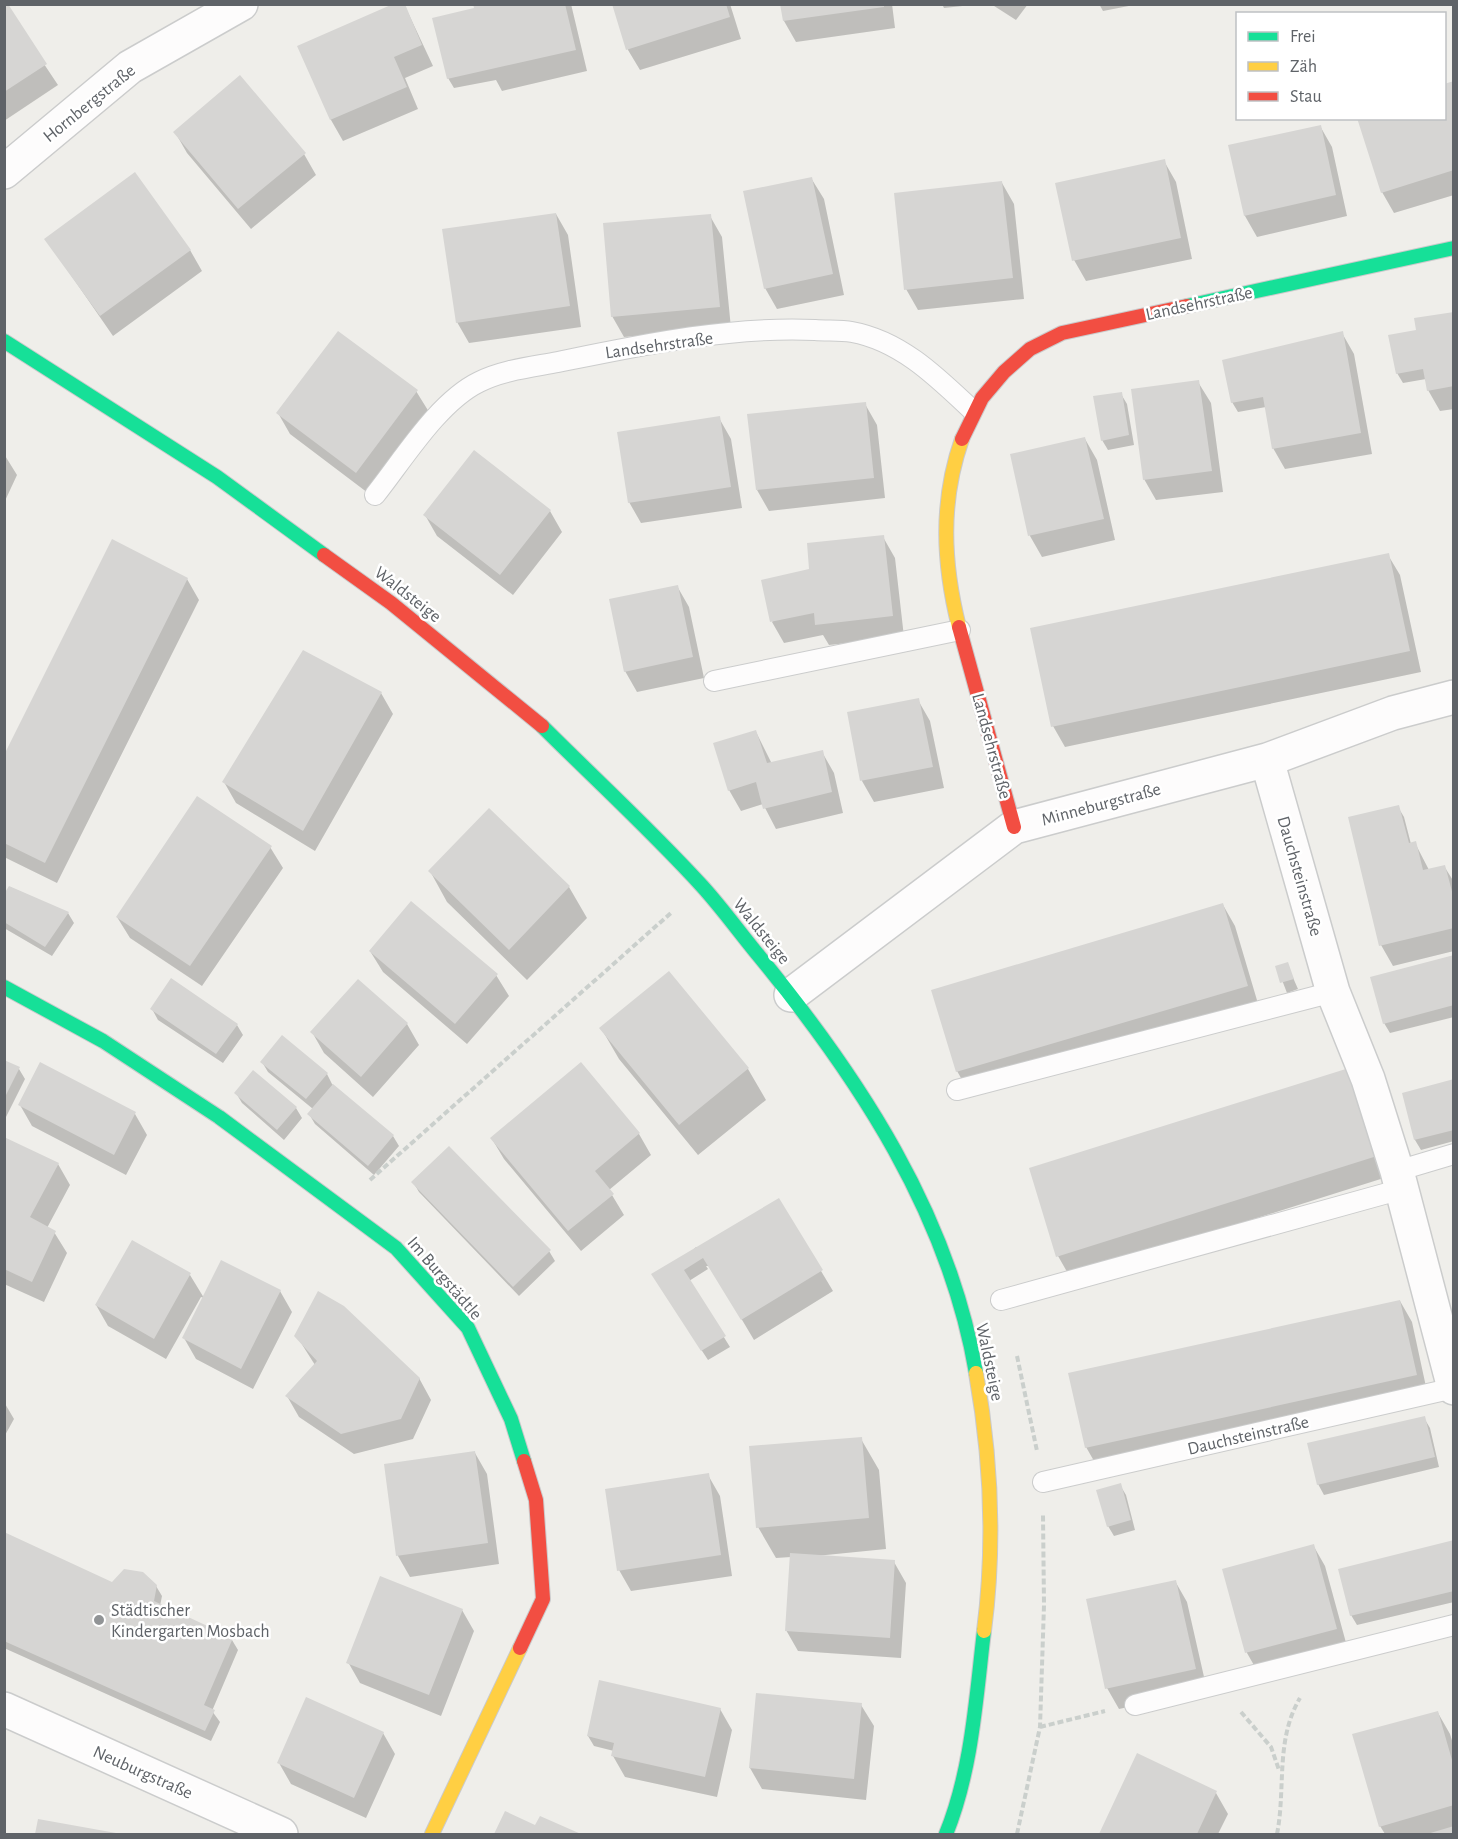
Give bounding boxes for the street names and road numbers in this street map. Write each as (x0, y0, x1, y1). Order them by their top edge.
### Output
street label: Hornbergstraße (40, 61, 139, 146)
street label: Landsehrstraße (1144, 284, 1254, 324)
street label: Landsehrstraße (604, 330, 714, 362)
street label: Waldsteige (371, 563, 444, 626)
street label: Landsehrstraße (968, 691, 1014, 801)
street label: Minneburgstraße (1040, 780, 1163, 830)
street label: Dauchsteinstraße (1273, 814, 1325, 938)
street label: Waldsteige (729, 895, 793, 968)
street label: Im Burgstädtle (403, 1234, 485, 1324)
street label: Waldsteige (972, 1322, 1006, 1403)
street label: Dauchsteinstraße (1186, 1413, 1311, 1459)
street label: Neuburgstraße (90, 1743, 195, 1803)

